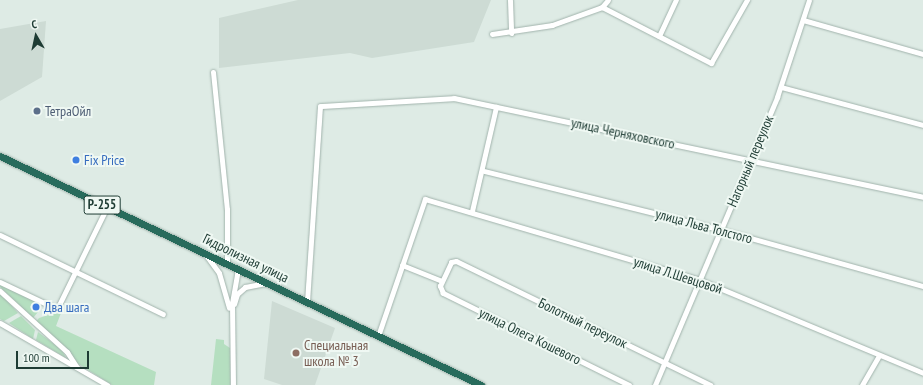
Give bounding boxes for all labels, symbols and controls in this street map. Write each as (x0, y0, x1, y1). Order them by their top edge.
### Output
north arrow (16, 16, 56, 56)
text: С (31, 17, 38, 31)
place label: ТетраОйл (45, 103, 91, 119)
marker: ТетраОйл (32, 106, 42, 116)
street label: Нагорный переулок (723, 113, 777, 209)
street label: улица Черняховского (570, 114, 676, 152)
place label: Fix Price (84, 152, 125, 168)
marker: Fix Price (71, 155, 81, 165)
road number: Р-255 (83, 194, 121, 216)
street label: улица Льва Толстого (654, 205, 754, 247)
street label: Гидролизная улица (200, 230, 292, 286)
street label: улица Л.Шевцовой (631, 253, 725, 297)
street label: Болотный переулок (536, 294, 630, 352)
place label: Два шага (44, 299, 89, 315)
marker: Два шага (31, 302, 41, 312)
street label: улица Олега Кошевого (476, 304, 584, 368)
place label: Специальная школа № 3 (304, 337, 368, 370)
scale bar (18, 343, 91, 369)
marker: Специальная школа № 3 (291, 348, 301, 358)
text: 100 m (23, 350, 50, 365)

